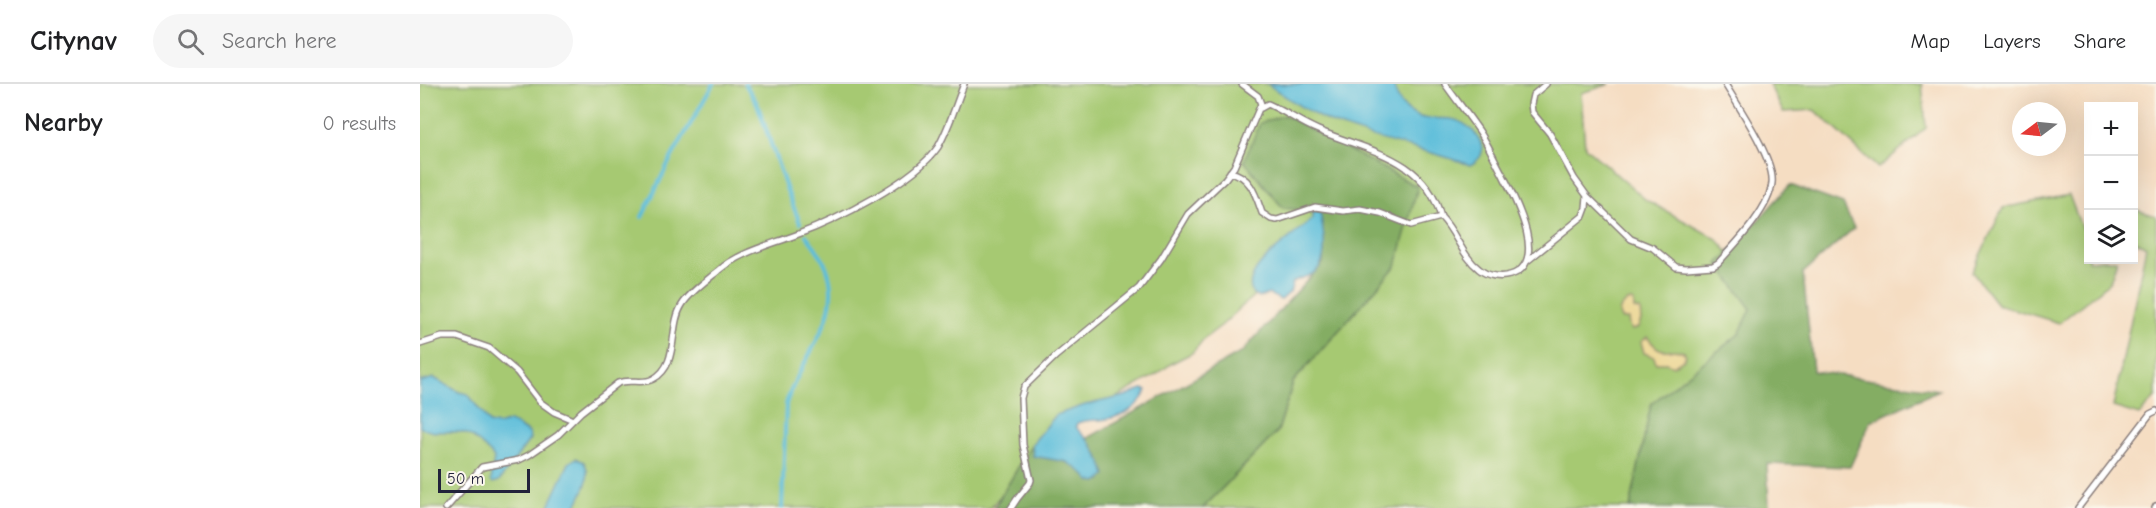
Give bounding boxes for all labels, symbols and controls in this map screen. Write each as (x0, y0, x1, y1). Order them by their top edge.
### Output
search box (153, 14, 573, 68)
text: Citynav (30, 25, 117, 57)
icon: search (174, 25, 207, 58)
text: Search here (222, 28, 336, 54)
text: Map (1911, 29, 1950, 53)
text: Layers (1983, 29, 2041, 53)
text: Share (2074, 29, 2126, 53)
north arrow (2012, 102, 2066, 156)
map controls (2084, 102, 2138, 264)
button: + (2084, 102, 2138, 156)
text: Nearby (24, 108, 103, 138)
text: 0 results (323, 112, 396, 135)
button: − (2084, 156, 2138, 210)
button: layers (2084, 210, 2138, 264)
scale bar (438, 466, 530, 494)
text: 50 m (447, 470, 484, 488)

